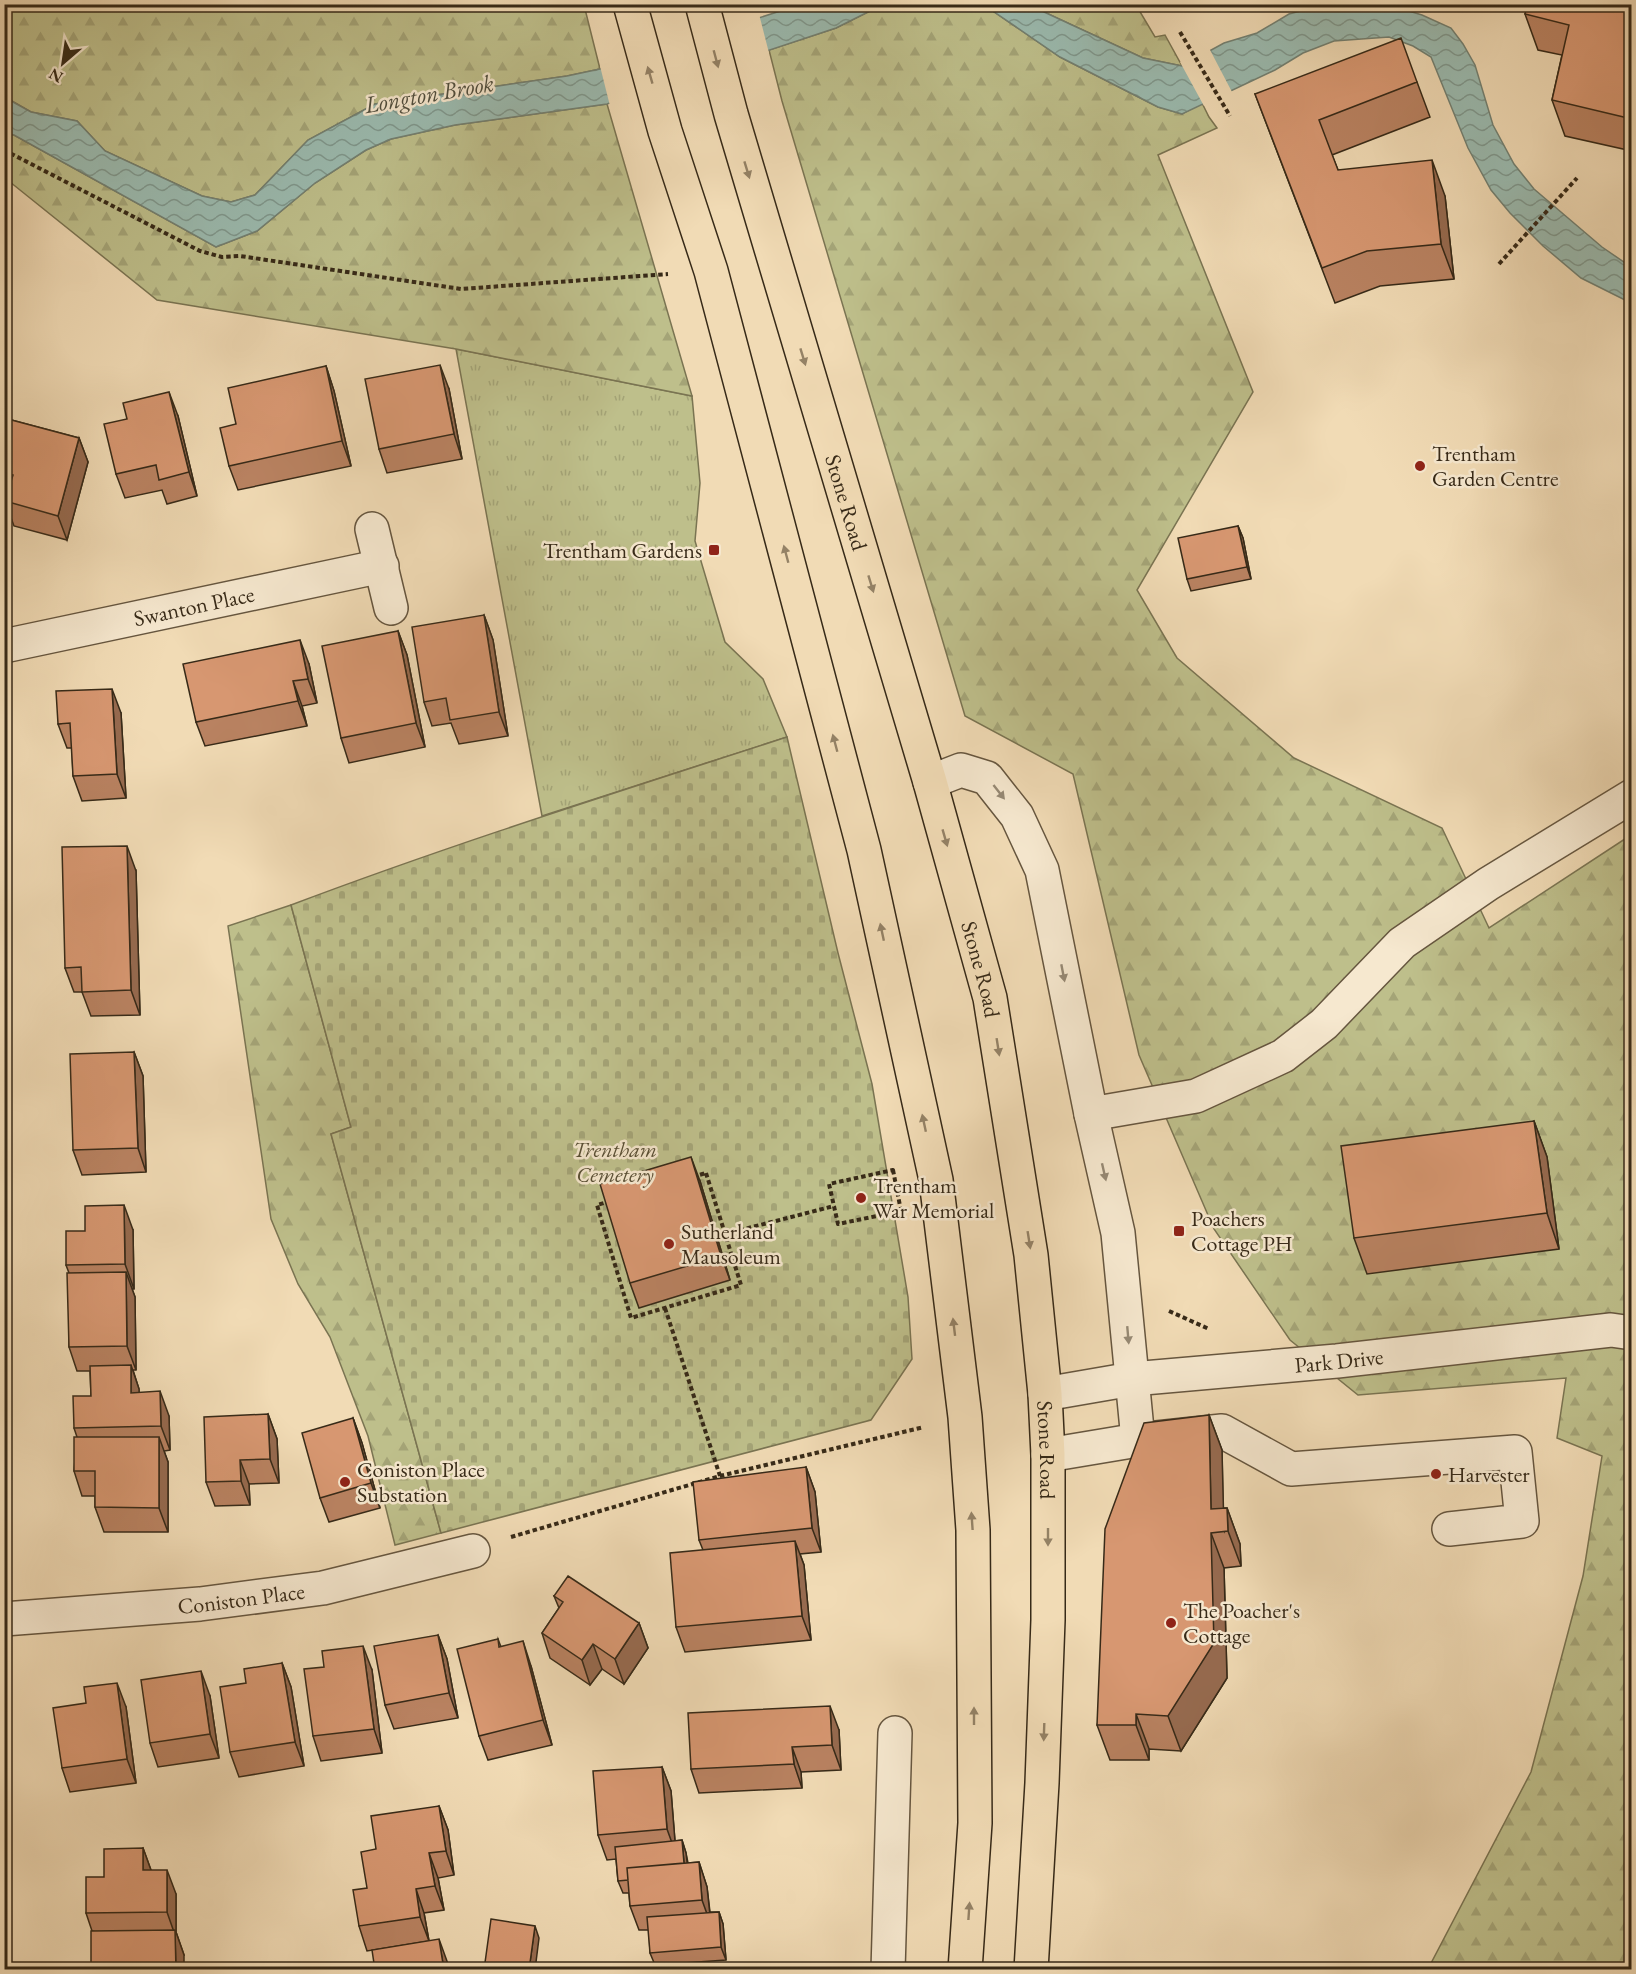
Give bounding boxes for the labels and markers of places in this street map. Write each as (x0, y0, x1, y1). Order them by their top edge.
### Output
place label: Trentham Garden Centre (1432, 439, 1559, 493)
marker: Trentham Garden Centre (1413, 459, 1427, 473)
place label: Trentham Gardens (543, 536, 702, 565)
marker: Trentham Gardens (707, 543, 721, 557)
place label: Trentham War Memorial (873, 1171, 994, 1225)
marker: Trentham War Memorial (854, 1191, 868, 1205)
place label: Poachers Cottage PH (1191, 1204, 1293, 1258)
place label: Sutherland Mausoleum (681, 1217, 781, 1271)
marker: Poachers Cottage PH (1172, 1224, 1186, 1238)
marker: Sutherland Mausoleum (662, 1237, 676, 1251)
place label: Coniston Place Substation (357, 1455, 485, 1509)
place label: Harvester (1448, 1460, 1530, 1489)
marker: Harvester (1429, 1467, 1443, 1481)
marker: Coniston Place Substation (338, 1475, 352, 1489)
place label: The Poacher's Cottage (1183, 1596, 1300, 1650)
marker: The Poacher's Cottage (1164, 1616, 1178, 1630)

